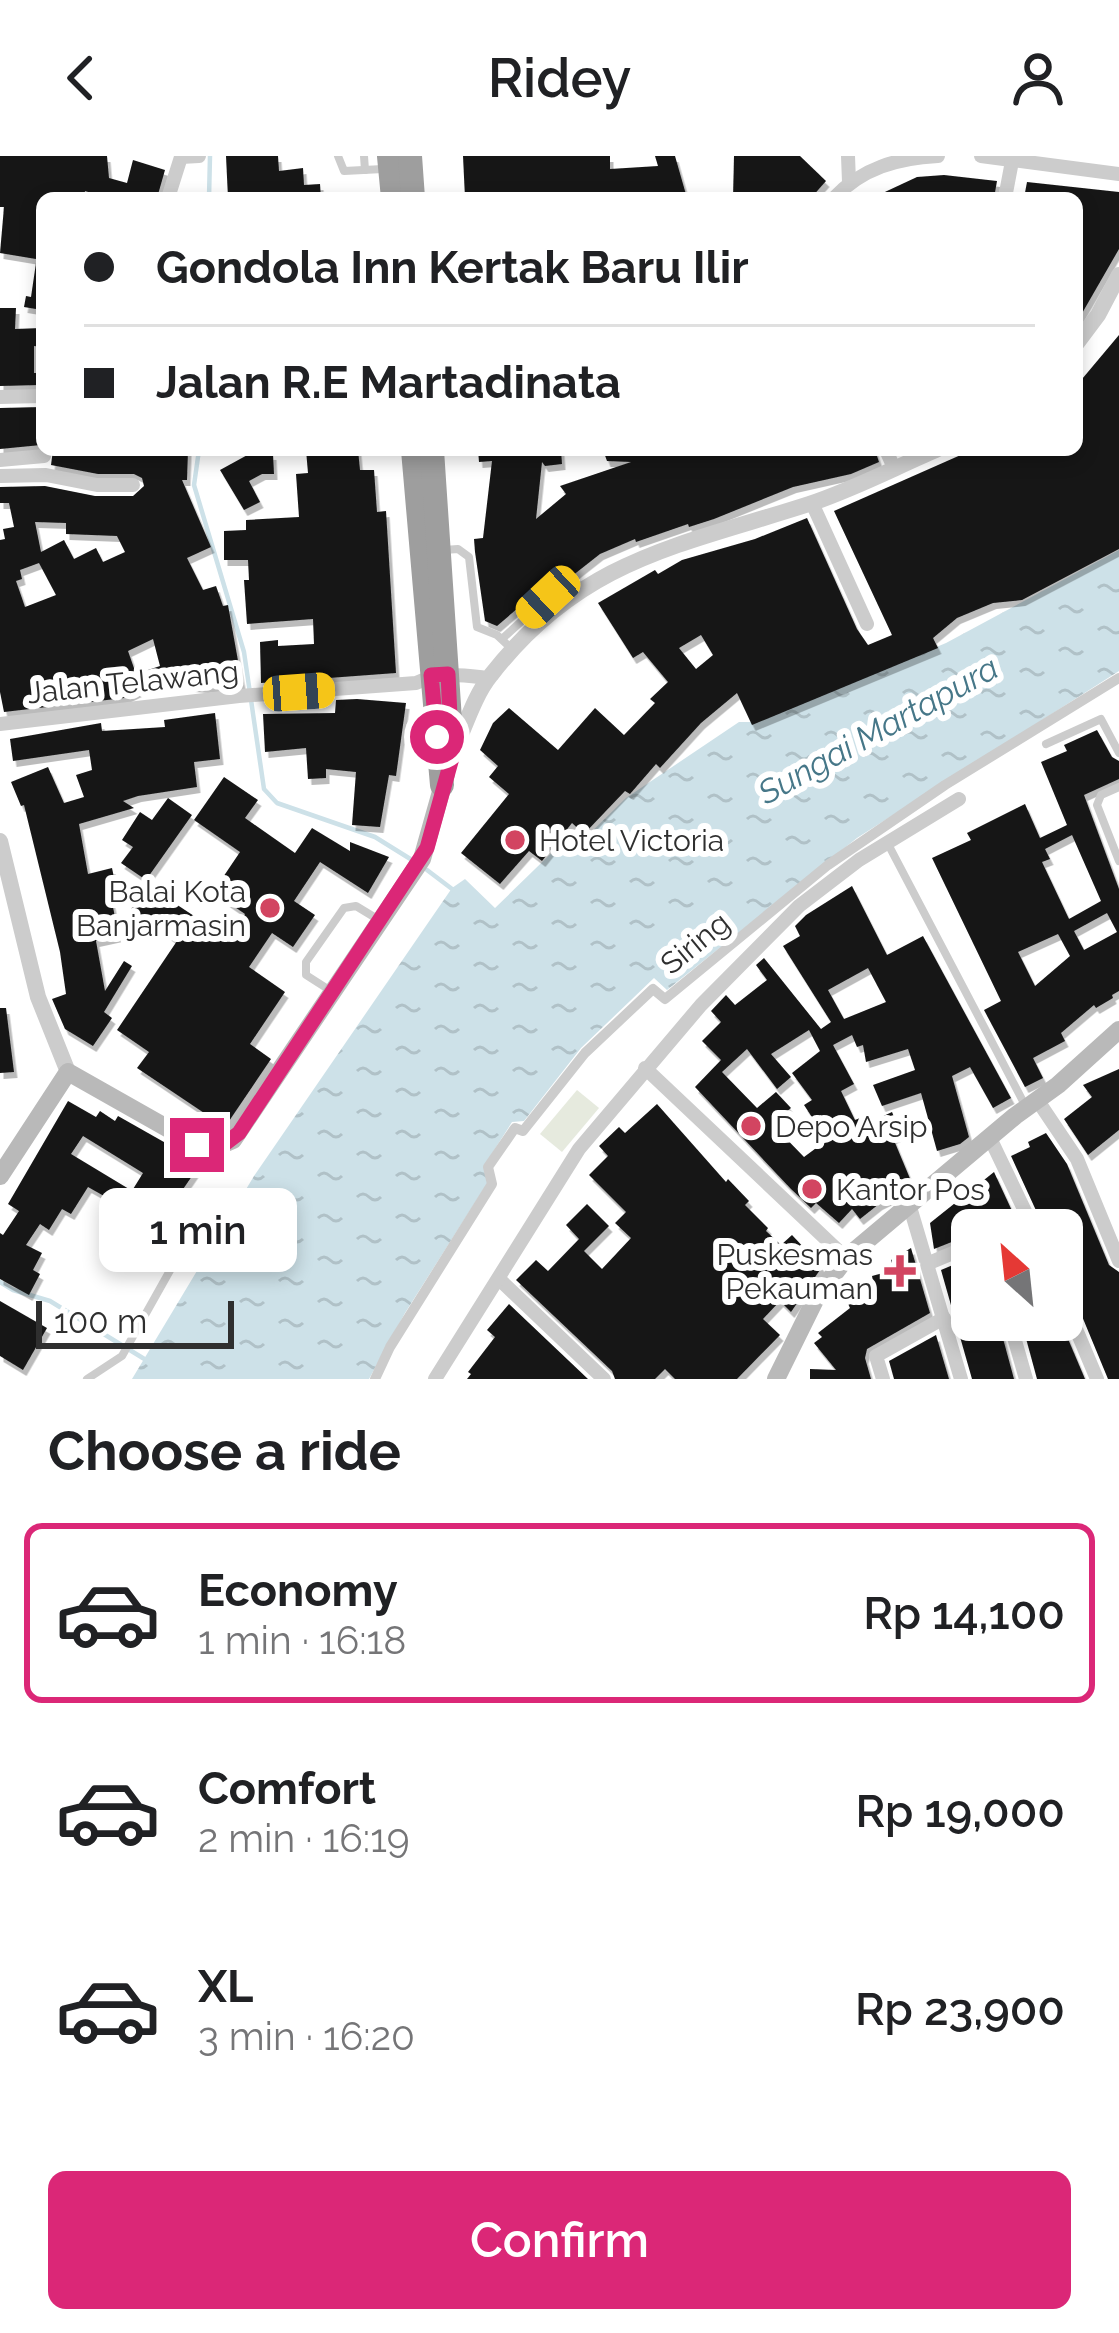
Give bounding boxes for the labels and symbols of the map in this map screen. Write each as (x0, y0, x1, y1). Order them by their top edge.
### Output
car (509, 559, 587, 635)
water label: Sungai Martapura (750, 648, 1005, 813)
street label: Jalan Telawang (26, 654, 240, 710)
car (262, 672, 336, 712)
route start (410, 710, 464, 764)
place label: Hotel Victoria (539, 823, 724, 858)
marker: Hotel Victoria (502, 827, 528, 853)
place label: Balai Kota Banjarmasin (76, 874, 246, 943)
marker: Balai Kota Banjarmasin (257, 895, 283, 921)
street label: Siring (654, 905, 736, 981)
place label: Depo Arsip (775, 1109, 928, 1144)
marker: Depo Arsip (738, 1113, 764, 1139)
route end (170, 1118, 224, 1172)
place label: Kantor Pos (836, 1172, 985, 1207)
marker: Kantor Pos (799, 1176, 825, 1202)
callout: 1 min (98, 1187, 296, 1271)
north arrow (951, 1209, 1083, 1341)
place label: Puskesmas Pekauman (716, 1237, 873, 1306)
marker: Puskesmas Pekauman (884, 1255, 916, 1287)
scale bar (36, 1295, 234, 1348)

